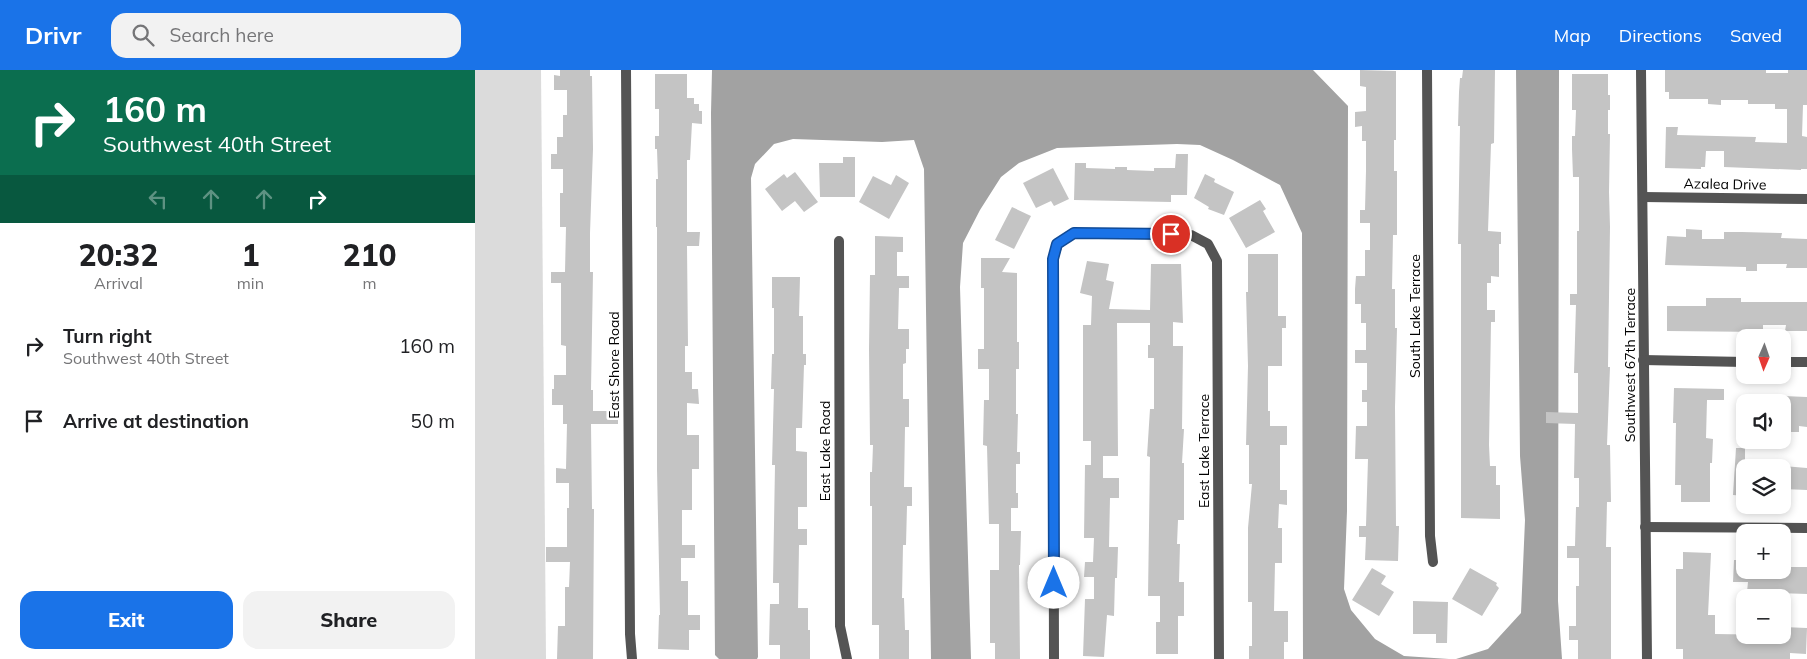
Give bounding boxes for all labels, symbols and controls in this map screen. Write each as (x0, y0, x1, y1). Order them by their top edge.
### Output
search box (111, 13, 461, 58)
text: Drivr (25, 20, 81, 50)
icon: search (129, 21, 157, 49)
text: Search here (169, 23, 274, 47)
text: Map (1554, 24, 1591, 47)
text: Directions (1619, 24, 1702, 47)
text: Saved (1730, 24, 1782, 47)
text: 160 m (103, 87, 207, 131)
icon: right (20, 90, 85, 155)
text: Southwest 40th Street (103, 130, 331, 158)
street label: Azalea Drive (1683, 174, 1767, 194)
icon: left (144, 185, 172, 213)
icon: ahead (197, 185, 225, 213)
icon: ahead (250, 185, 278, 213)
icon: right (303, 185, 331, 213)
pin (1150, 213, 1192, 255)
icon: arrive (1157, 220, 1185, 248)
text: 20:32 (78, 236, 158, 274)
text: 1 (241, 236, 259, 274)
text: 210 (343, 236, 397, 274)
street label: South Lake Terrace (1406, 254, 1424, 378)
text: Arrival (94, 273, 143, 293)
text: min (237, 273, 264, 293)
text: m (362, 273, 377, 293)
street label: Southwest 67th Terrace (1621, 288, 1639, 442)
street label: East Shore Road (605, 311, 623, 419)
text: Turn right (63, 324, 152, 348)
north arrow (1736, 329, 1791, 384)
map controls (1736, 329, 1791, 644)
icon: right (20, 332, 48, 360)
text: 160 m (399, 334, 455, 358)
text: Southwest 40th Street (63, 348, 229, 368)
street label: East Lake Terrace (1195, 394, 1213, 508)
button: sound (1736, 394, 1791, 449)
street label: East Lake Road (816, 401, 834, 501)
icon: arrive (20, 407, 48, 435)
text: Arrive at destination (63, 409, 249, 433)
text: 50 m (411, 409, 455, 433)
button: layers (1736, 459, 1791, 514)
button: + (1736, 524, 1791, 579)
position arrow (1027, 556, 1079, 608)
button: − (1736, 589, 1791, 644)
button: Exit (20, 591, 233, 649)
button: Share (243, 591, 455, 649)

